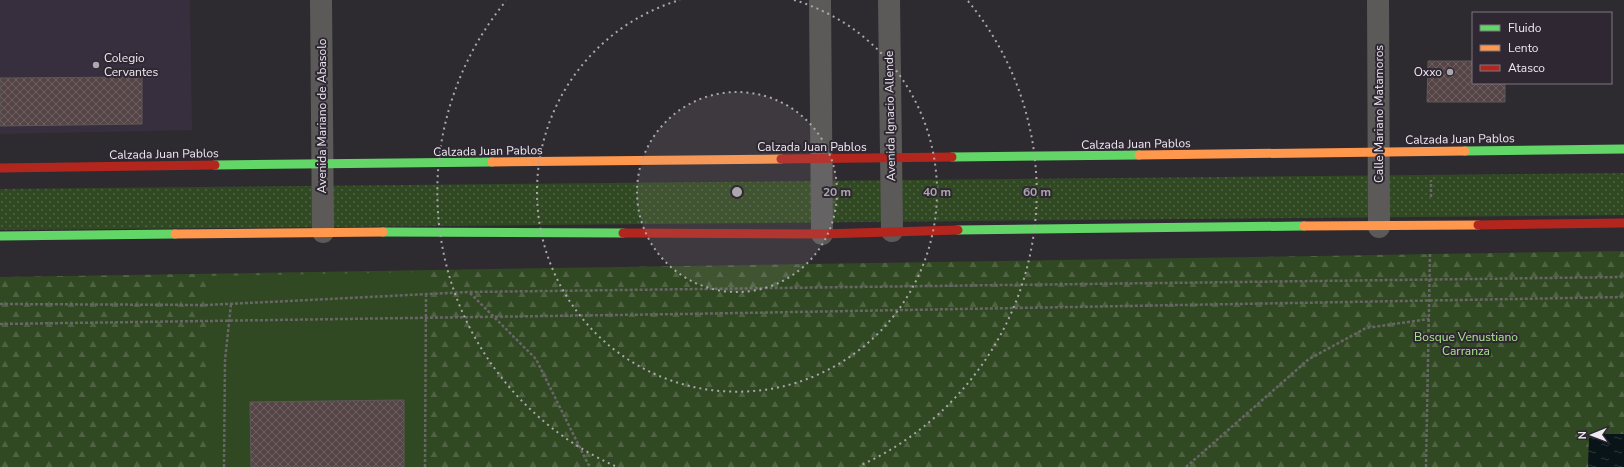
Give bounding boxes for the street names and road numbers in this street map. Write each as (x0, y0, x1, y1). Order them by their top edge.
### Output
street label: Avenida Mariano de Abasolo (314, 38, 330, 193)
street label: Calle Mariano Matamoros (1371, 45, 1387, 183)
street label: Avenida Ignacio Allende (881, 51, 899, 181)
street label: Calzada Juan Pablos (1405, 130, 1515, 148)
street label: Calzada Juan Pablos (1081, 135, 1191, 153)
street label: Calzada Juan Pablos (757, 139, 867, 155)
street label: Calzada Juan Pablos (433, 142, 543, 160)
street label: Calzada Juan Pablos (109, 145, 219, 163)

